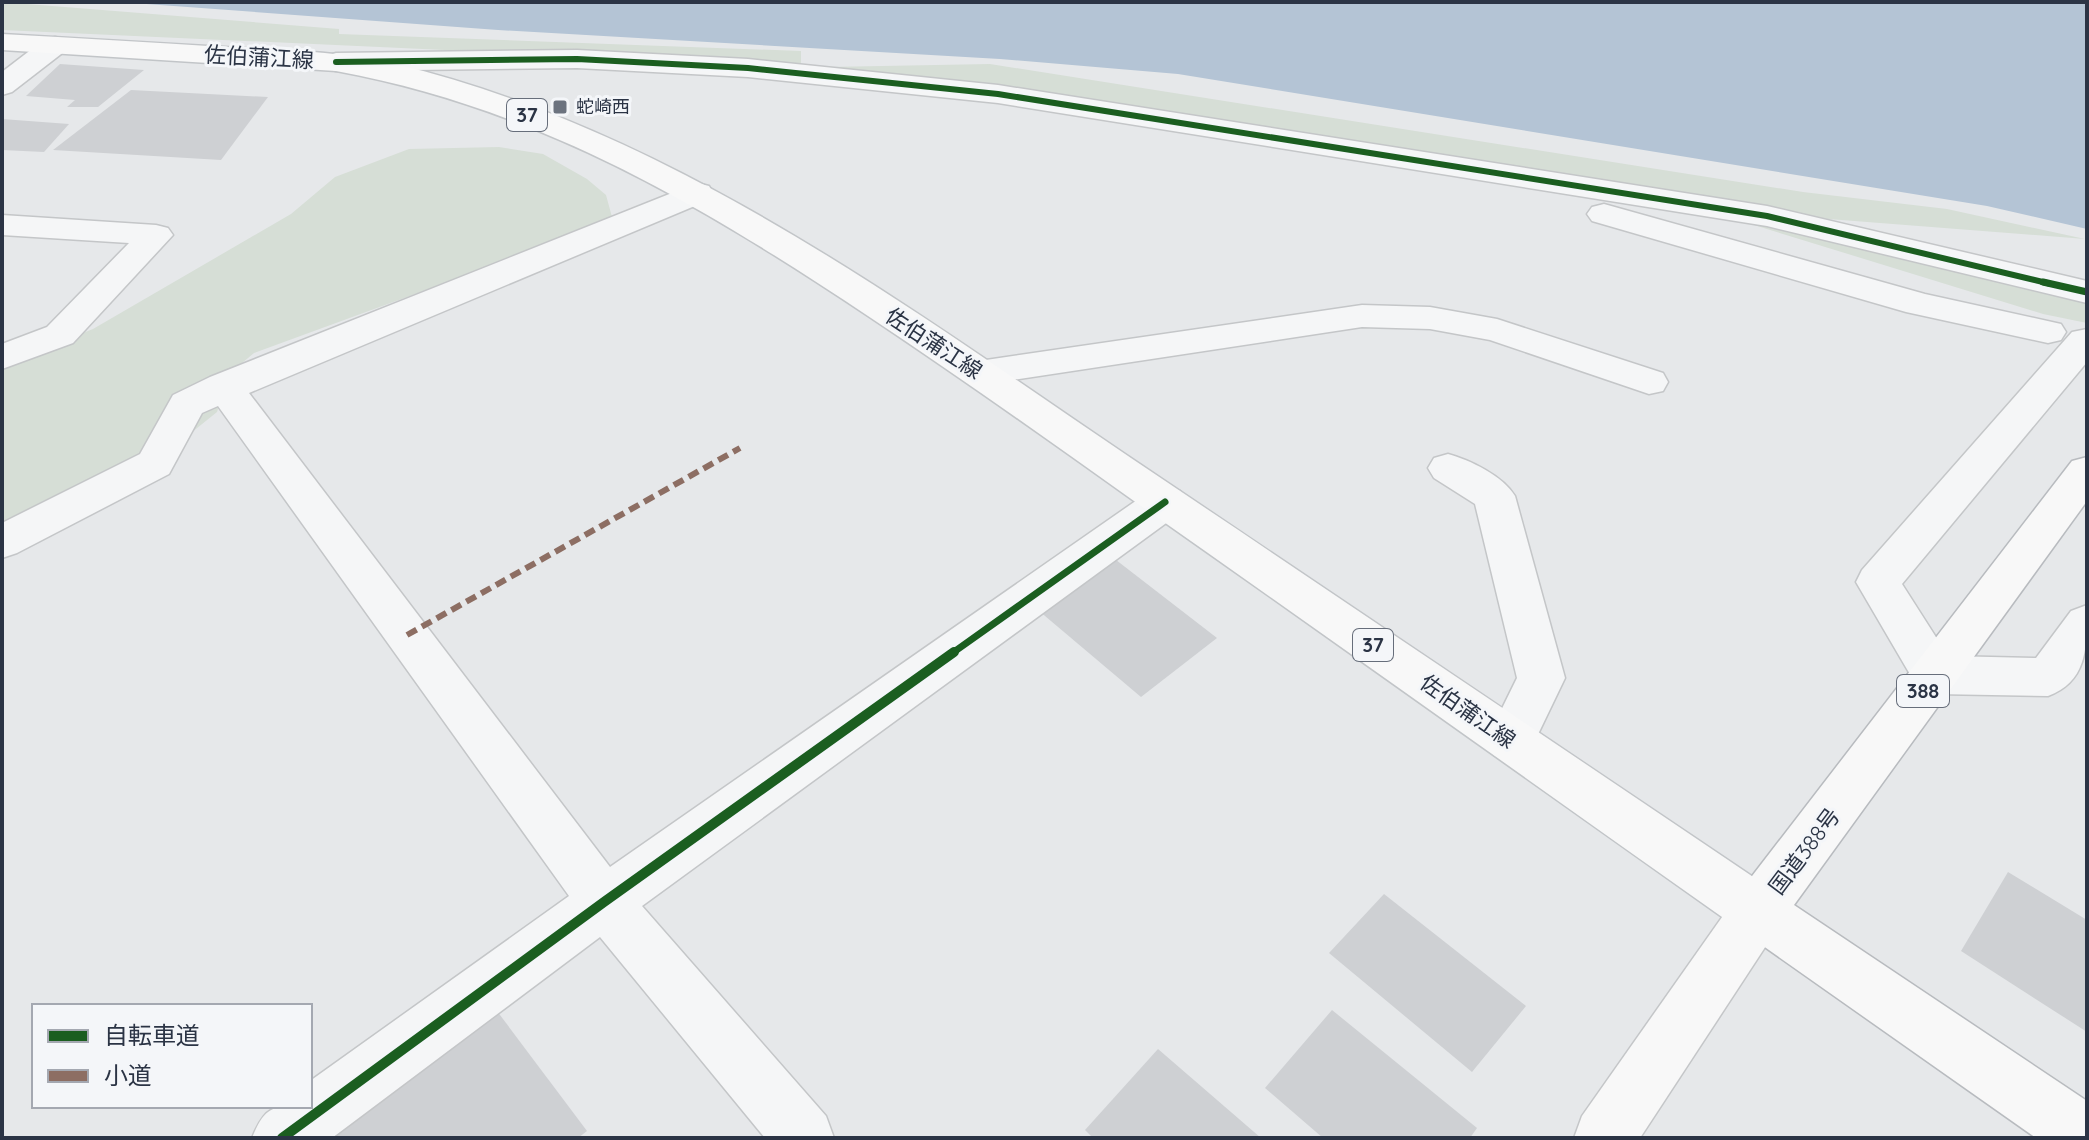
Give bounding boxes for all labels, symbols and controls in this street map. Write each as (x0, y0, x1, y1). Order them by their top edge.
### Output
street label: 佐伯蒲江線 (203, 40, 315, 74)
place label: 蛇崎西 (576, 95, 630, 118)
marker: 蛇崎西 (551, 98, 569, 116)
road number: 37 (507, 99, 547, 131)
street label: 佐伯蒲江線 (880, 301, 988, 385)
road number: 37 (1353, 629, 1393, 661)
street label: 佐伯蒲江線 (1415, 668, 1521, 754)
road number: 388 (1897, 675, 1949, 707)
street label: 国道388号 (1762, 802, 1846, 900)
legend (32, 1004, 312, 1108)
text: 自転車道 (104, 1020, 200, 1050)
text: 小道 (104, 1060, 152, 1090)

